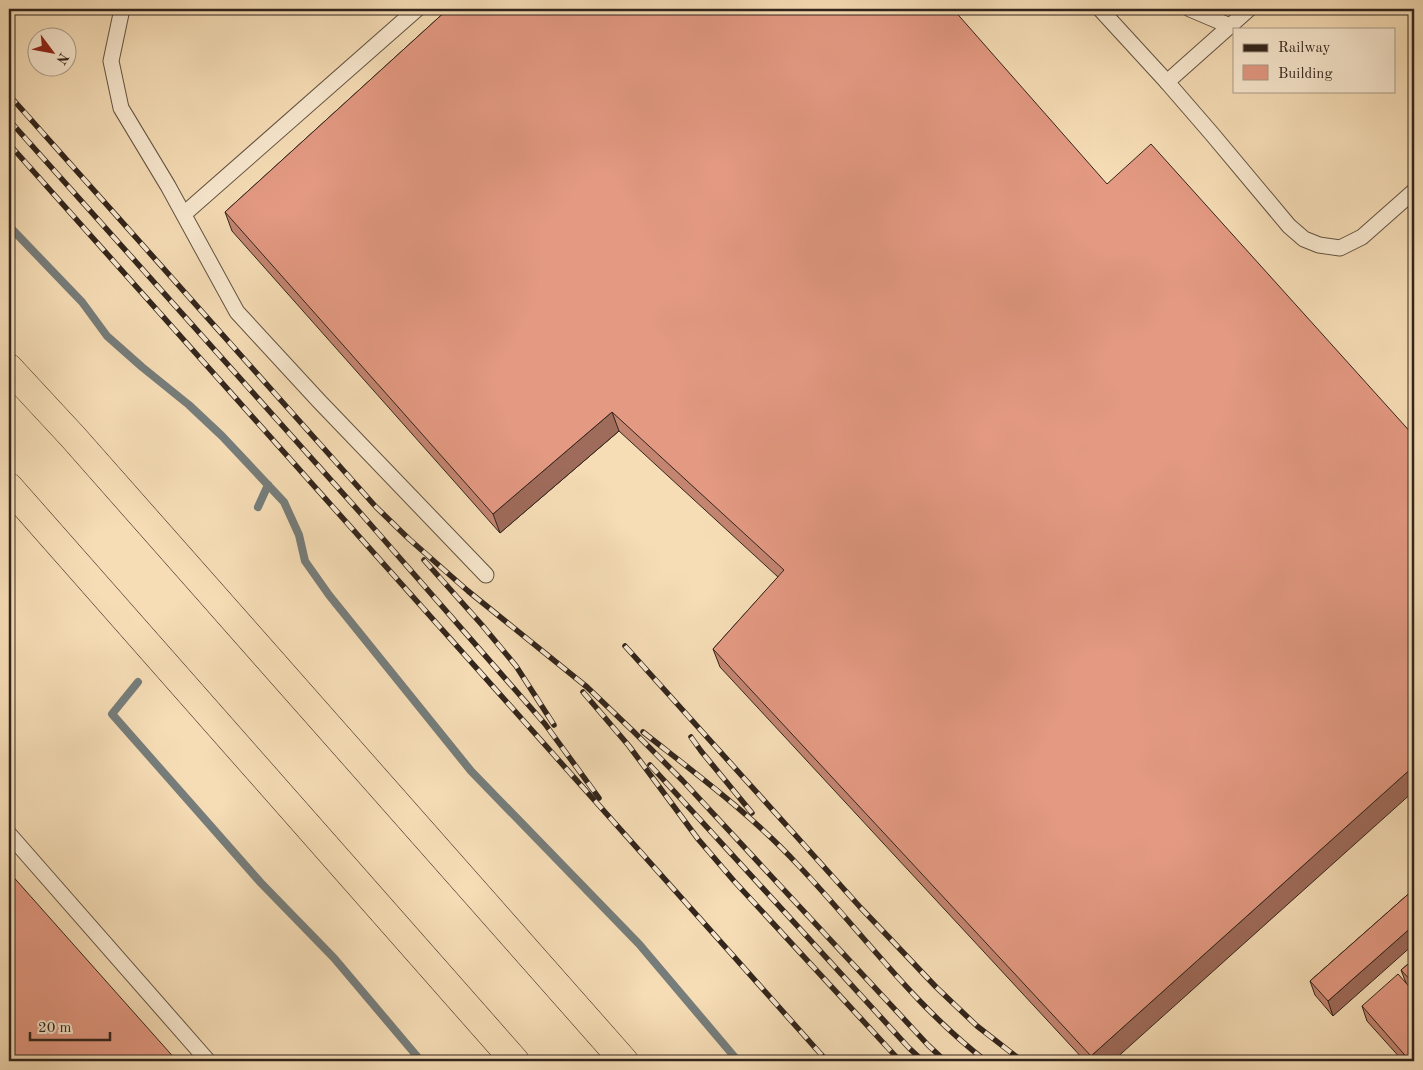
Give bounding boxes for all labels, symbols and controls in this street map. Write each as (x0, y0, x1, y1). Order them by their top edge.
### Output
north arrow (28, 28, 78, 78)
legend (1233, 28, 1396, 92)
text: Railway (1278, 41, 1331, 56)
text: N (53, 50, 71, 67)
text: Building (1278, 67, 1333, 82)
scale bar (30, 1010, 110, 1042)
text: 20 m (38, 1021, 72, 1036)

